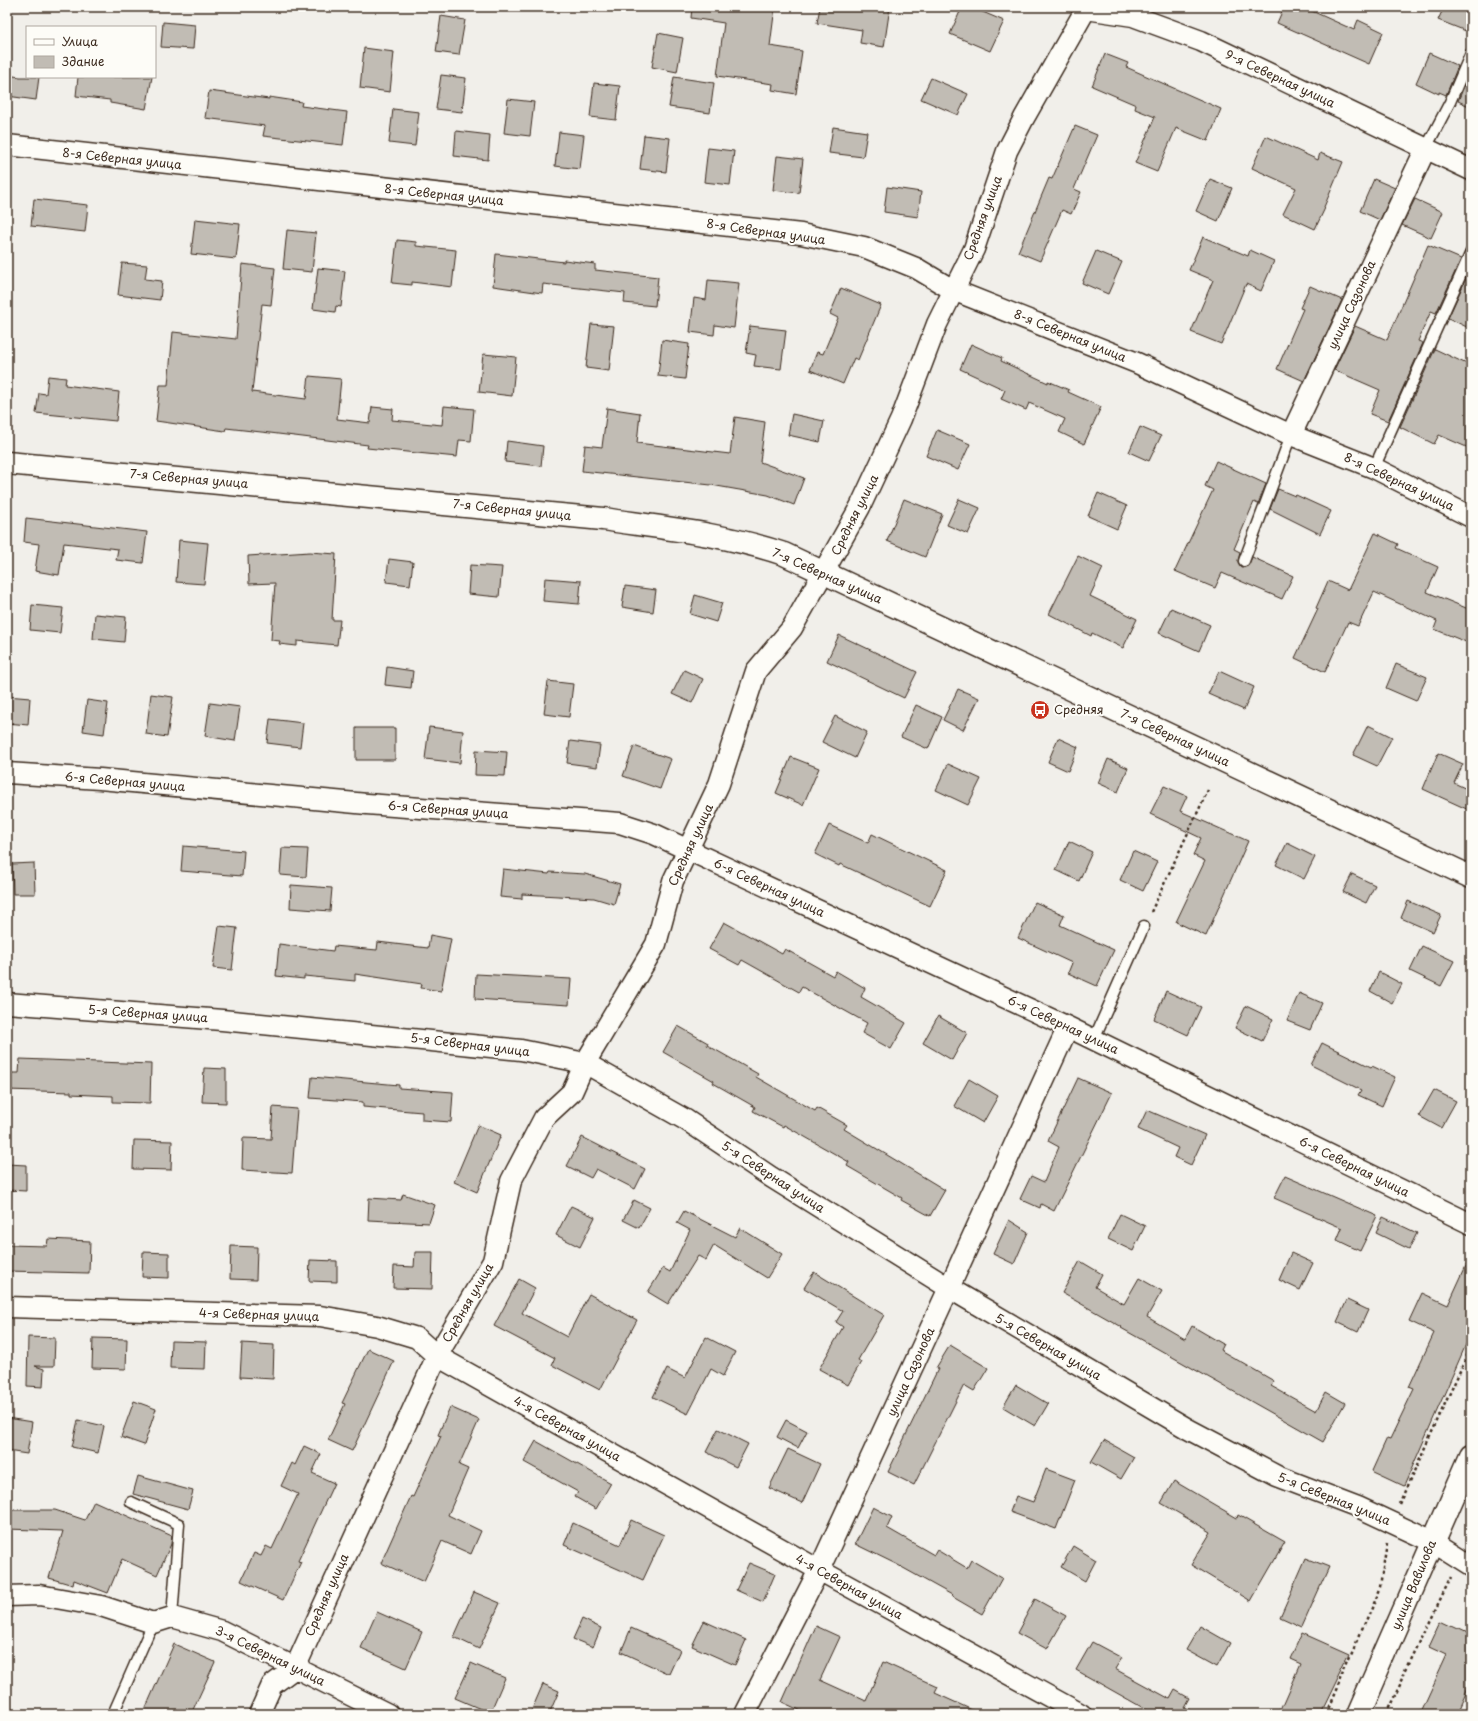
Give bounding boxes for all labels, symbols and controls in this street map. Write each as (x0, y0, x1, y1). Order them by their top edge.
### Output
legend (26, 26, 156, 78)
text: Улица (62, 32, 98, 50)
street label: 9-я Северная улица (1222, 45, 1339, 112)
text: Здание (62, 52, 104, 70)
street label: 8-я Северная улица (62, 143, 183, 173)
street label: Средняя улица (958, 172, 1006, 263)
street label: 8-я Северная улица (384, 179, 505, 209)
street label: 8-я Северная улица (706, 214, 827, 248)
street label: улица Сазонова (1323, 257, 1380, 352)
street label: 8-я Северная улица (1011, 304, 1130, 366)
street label: 8-я Северная улица (1341, 448, 1458, 515)
street label: 7-я Северная улица (129, 464, 249, 492)
street label: Средняя улица (826, 470, 883, 558)
street label: 7-я Северная улица (452, 494, 573, 524)
street label: 7-я Северная улица (769, 543, 886, 608)
bus stop icon: Средняя (1029, 699, 1051, 721)
place label: Средняя (1054, 700, 1104, 718)
street label: 7-я Северная улица (1118, 704, 1233, 771)
street label: 6-я Северная улица (64, 767, 186, 795)
street label: 6-я Северная улица (387, 796, 509, 822)
street label: Средняя улица (663, 800, 717, 889)
street label: 6-я Северная улица (711, 853, 828, 921)
street label: 6-я Северная улица (1005, 990, 1122, 1058)
street label: 5-я Северная улица (88, 1000, 209, 1026)
street label: 5-я Северная улица (409, 1028, 531, 1060)
street label: 6-я Северная улица (1296, 1132, 1413, 1201)
street label: 5-я Северная улица (718, 1136, 829, 1217)
street label: Средняя улица (437, 1259, 497, 1345)
street label: 4-я Северная улица (199, 1303, 320, 1325)
street label: 5-я Северная улица (992, 1308, 1105, 1384)
street label: улица Сазонова (882, 1324, 939, 1419)
street label: 4-я Северная улица (510, 1391, 625, 1465)
street label: 5-я Северная улица (1275, 1467, 1394, 1529)
street label: улица Вавилова (1386, 1536, 1440, 1632)
street label: 4-я Северная улица (792, 1549, 907, 1623)
street label: Средняя улица (300, 1550, 353, 1639)
street label: 3-я Северная улица (212, 1621, 329, 1690)

